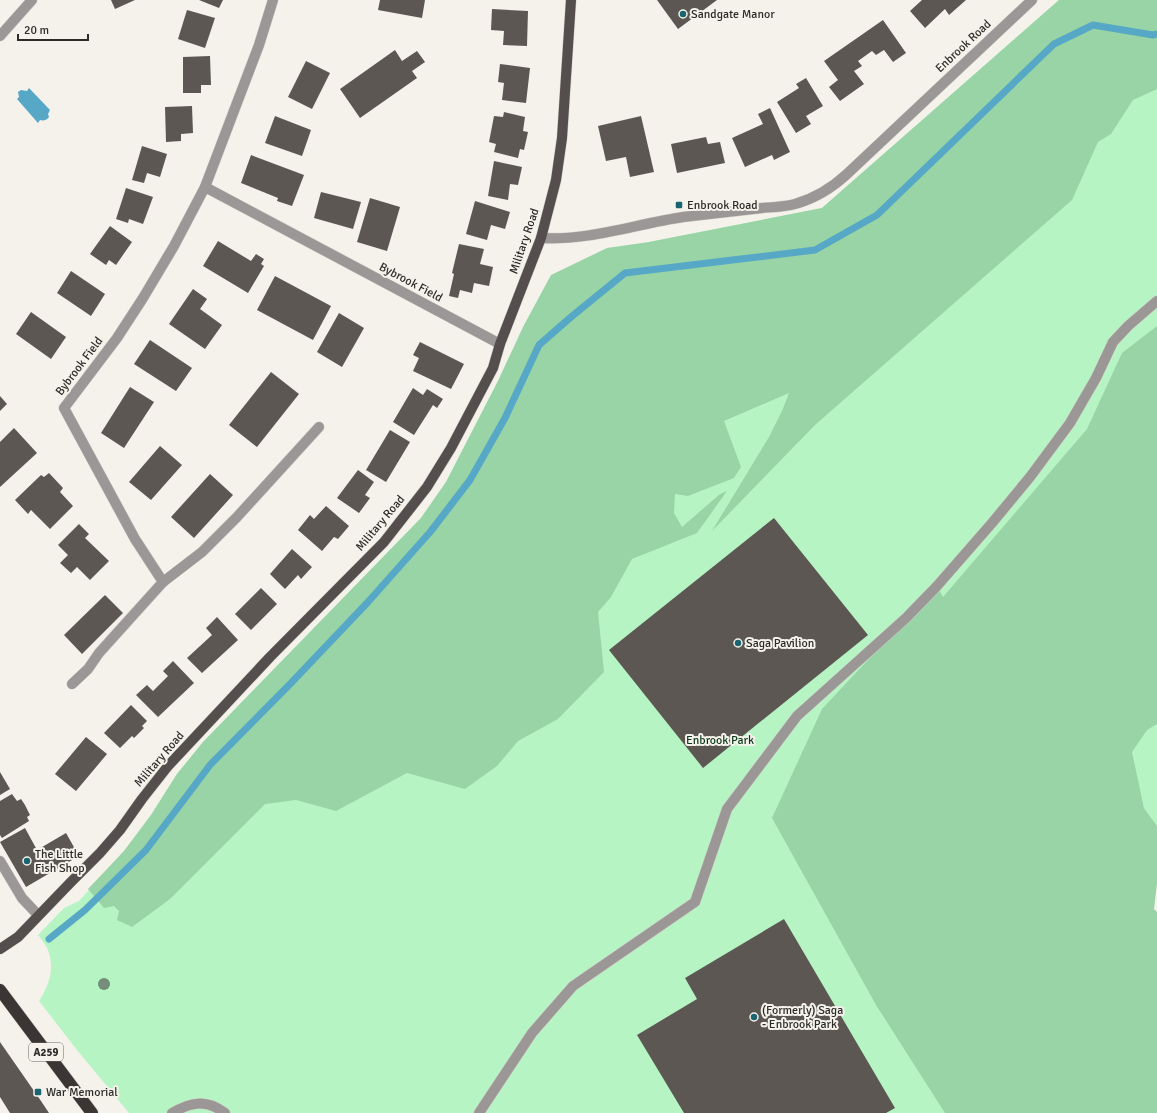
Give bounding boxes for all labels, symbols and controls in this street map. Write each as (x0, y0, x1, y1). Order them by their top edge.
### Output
place label: Sandgate Manor (691, 7, 775, 22)
marker: Sandgate Manor (678, 9, 688, 19)
scale bar (18, 16, 88, 42)
street label: Enbrook Road (932, 17, 994, 76)
text: 20 m (24, 23, 49, 38)
place label: Enbrook Road (687, 198, 758, 213)
marker: Enbrook Road (674, 200, 684, 210)
street label: Military Road (506, 206, 543, 276)
street label: Bybrook Field (376, 259, 445, 305)
street label: Bybrook Field (52, 334, 106, 399)
street label: Military Road (353, 492, 408, 554)
place label: Saga Pavilion (746, 636, 814, 651)
marker: Saga Pavilion (733, 638, 743, 648)
street label: Military Road (131, 729, 188, 790)
park label: Enbrook Park (686, 733, 754, 748)
place label: The Little Fish Shop (35, 847, 85, 876)
marker: The Little Fish Shop (22, 856, 32, 866)
place label: (Formerly) Saga - Enbrook Park (762, 1003, 843, 1032)
marker: (Formerly) Saga - Enbrook Park (749, 1012, 759, 1022)
road number: A259 (29, 1043, 63, 1061)
place label: War Memorial (46, 1085, 118, 1100)
marker: War Memorial (33, 1087, 43, 1097)

